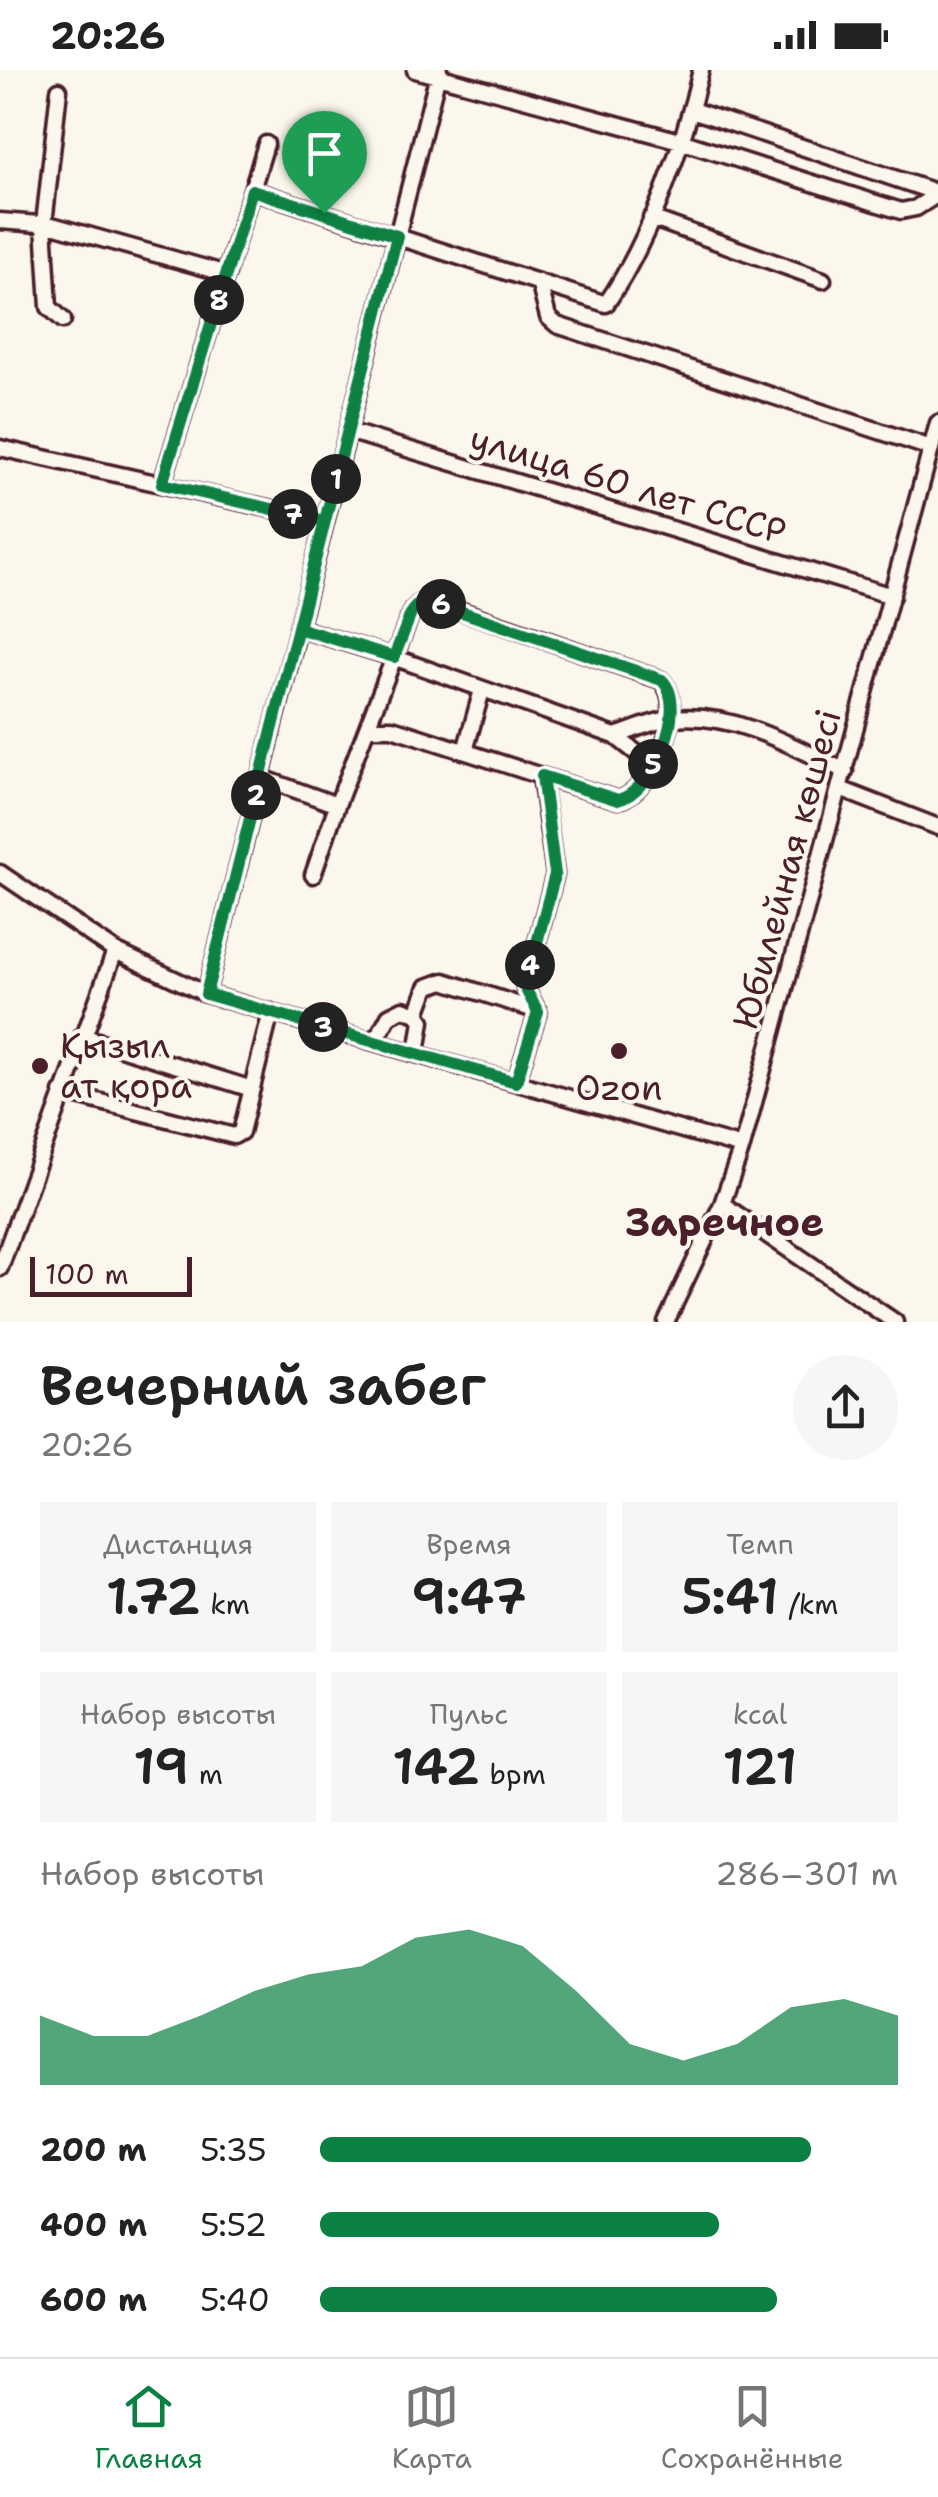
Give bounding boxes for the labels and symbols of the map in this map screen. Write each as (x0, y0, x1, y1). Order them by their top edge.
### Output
pin (282, 111, 367, 214)
pin: 8 (194, 275, 244, 325)
street label: улица 60 лет СССР (464, 414, 792, 555)
pin: 1 (311, 454, 361, 504)
pin: 7 (268, 489, 318, 539)
pin: 6 (416, 579, 466, 629)
street label: Юбилейная көшесі (721, 704, 852, 1034)
pin: 5 (628, 739, 678, 789)
pin: 2 (231, 770, 281, 820)
pin: 4 (505, 940, 555, 990)
pin: 3 (298, 1002, 348, 1052)
place label: Қызыл ат қора (60, 1022, 192, 1109)
marker: Ozon (608, 1040, 630, 1062)
marker: Қызыл ат қора (29, 1055, 51, 1077)
place label: Ozon (576, 1064, 662, 1111)
district label: Заречное (626, 1195, 824, 1249)
scale bar (30, 1252, 192, 1296)

